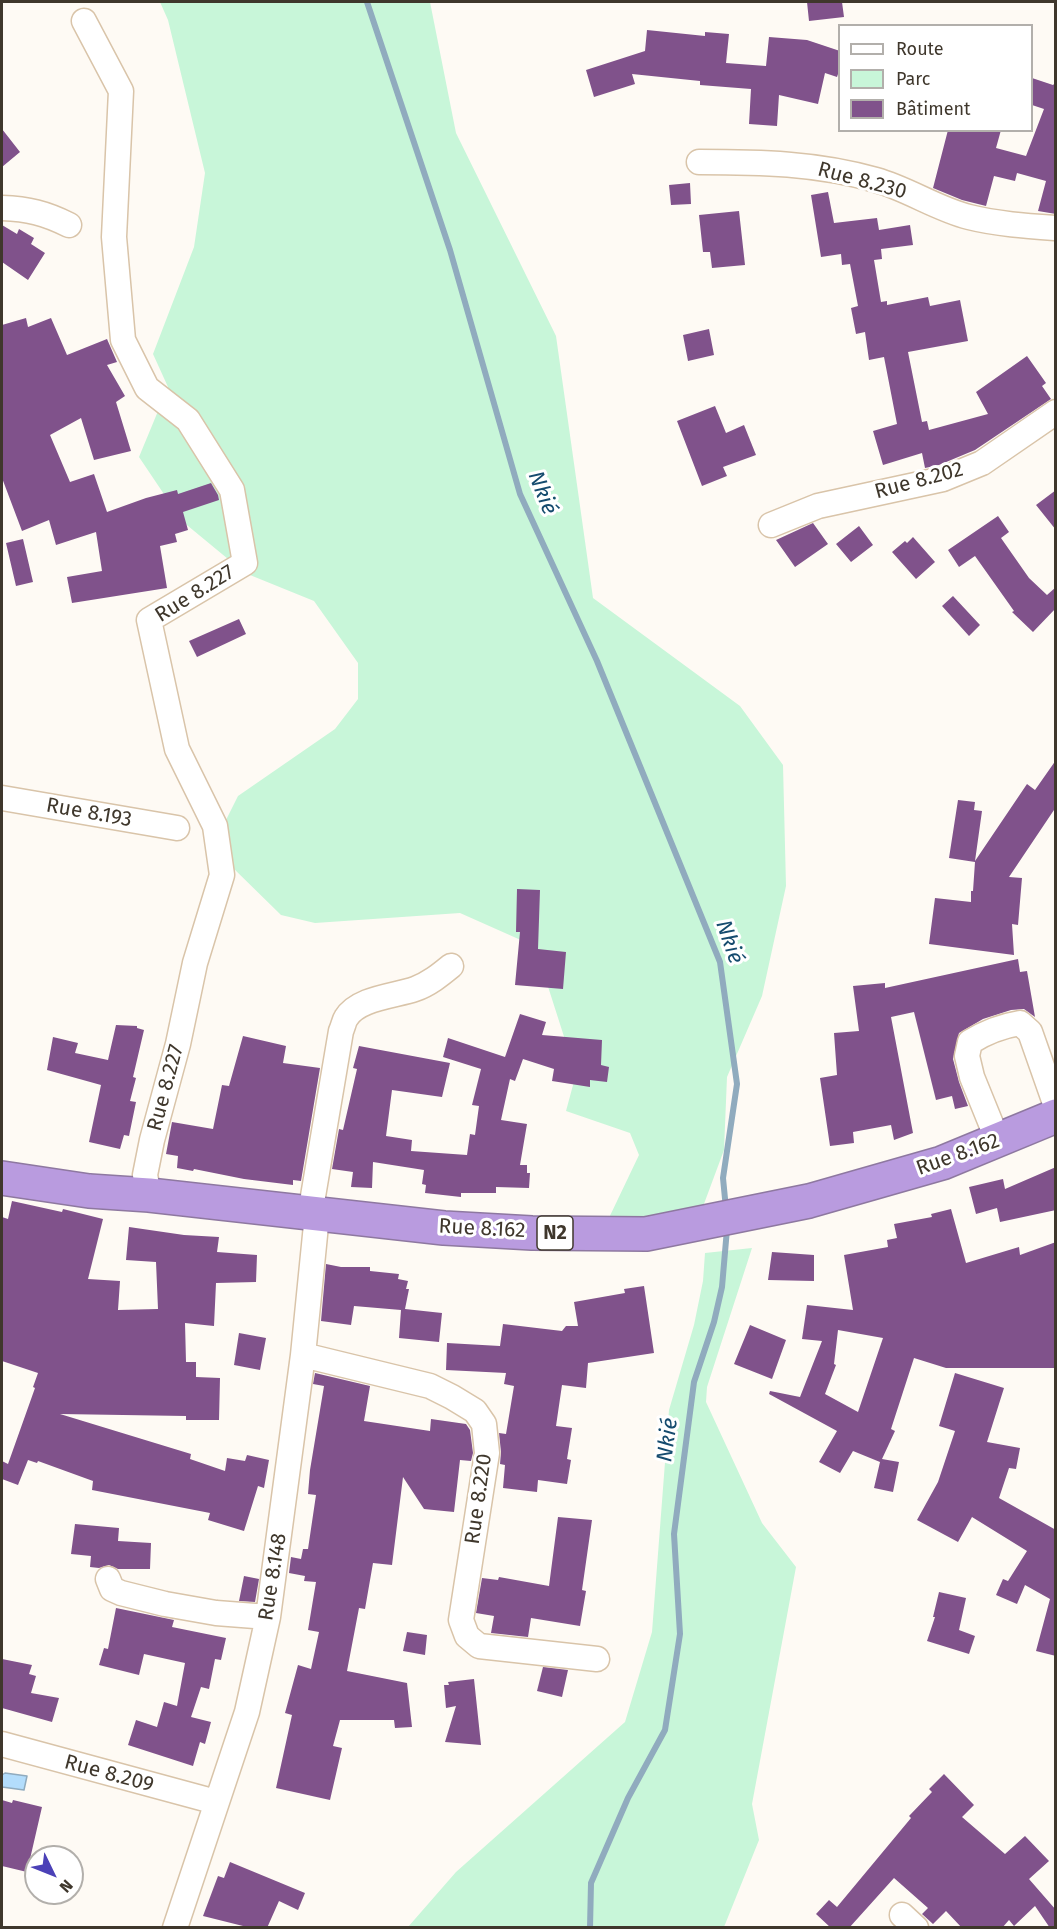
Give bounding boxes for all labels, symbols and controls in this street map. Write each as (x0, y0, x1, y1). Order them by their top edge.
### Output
legend (838, 24, 1033, 132)
text: Route (896, 38, 944, 60)
text: Parc (896, 68, 930, 90)
text: Bâtiment (896, 98, 971, 120)
street label: Rue 8.230 (815, 157, 909, 205)
street label: Rue 8.202 (872, 457, 966, 505)
water label: Nkié (522, 468, 562, 518)
street label: Rue 8.227 (151, 560, 239, 628)
street label: Rue 8.193 (44, 793, 134, 833)
water label: Nkié (709, 917, 749, 967)
street label: Rue 8.227 (142, 1042, 190, 1134)
street label: Rue 8.162 (913, 1128, 1003, 1182)
street label: Rue 8.162 (438, 1214, 526, 1244)
road number: N2 (537, 1216, 573, 1250)
water label: Nkié (652, 1416, 684, 1464)
street label: Rue 8.220 (460, 1452, 498, 1546)
street label: Rue 8.148 (254, 1531, 292, 1623)
street label: Rue 8.209 (62, 1750, 156, 1798)
north arrow (24, 1845, 84, 1905)
text: N (56, 1876, 77, 1897)

